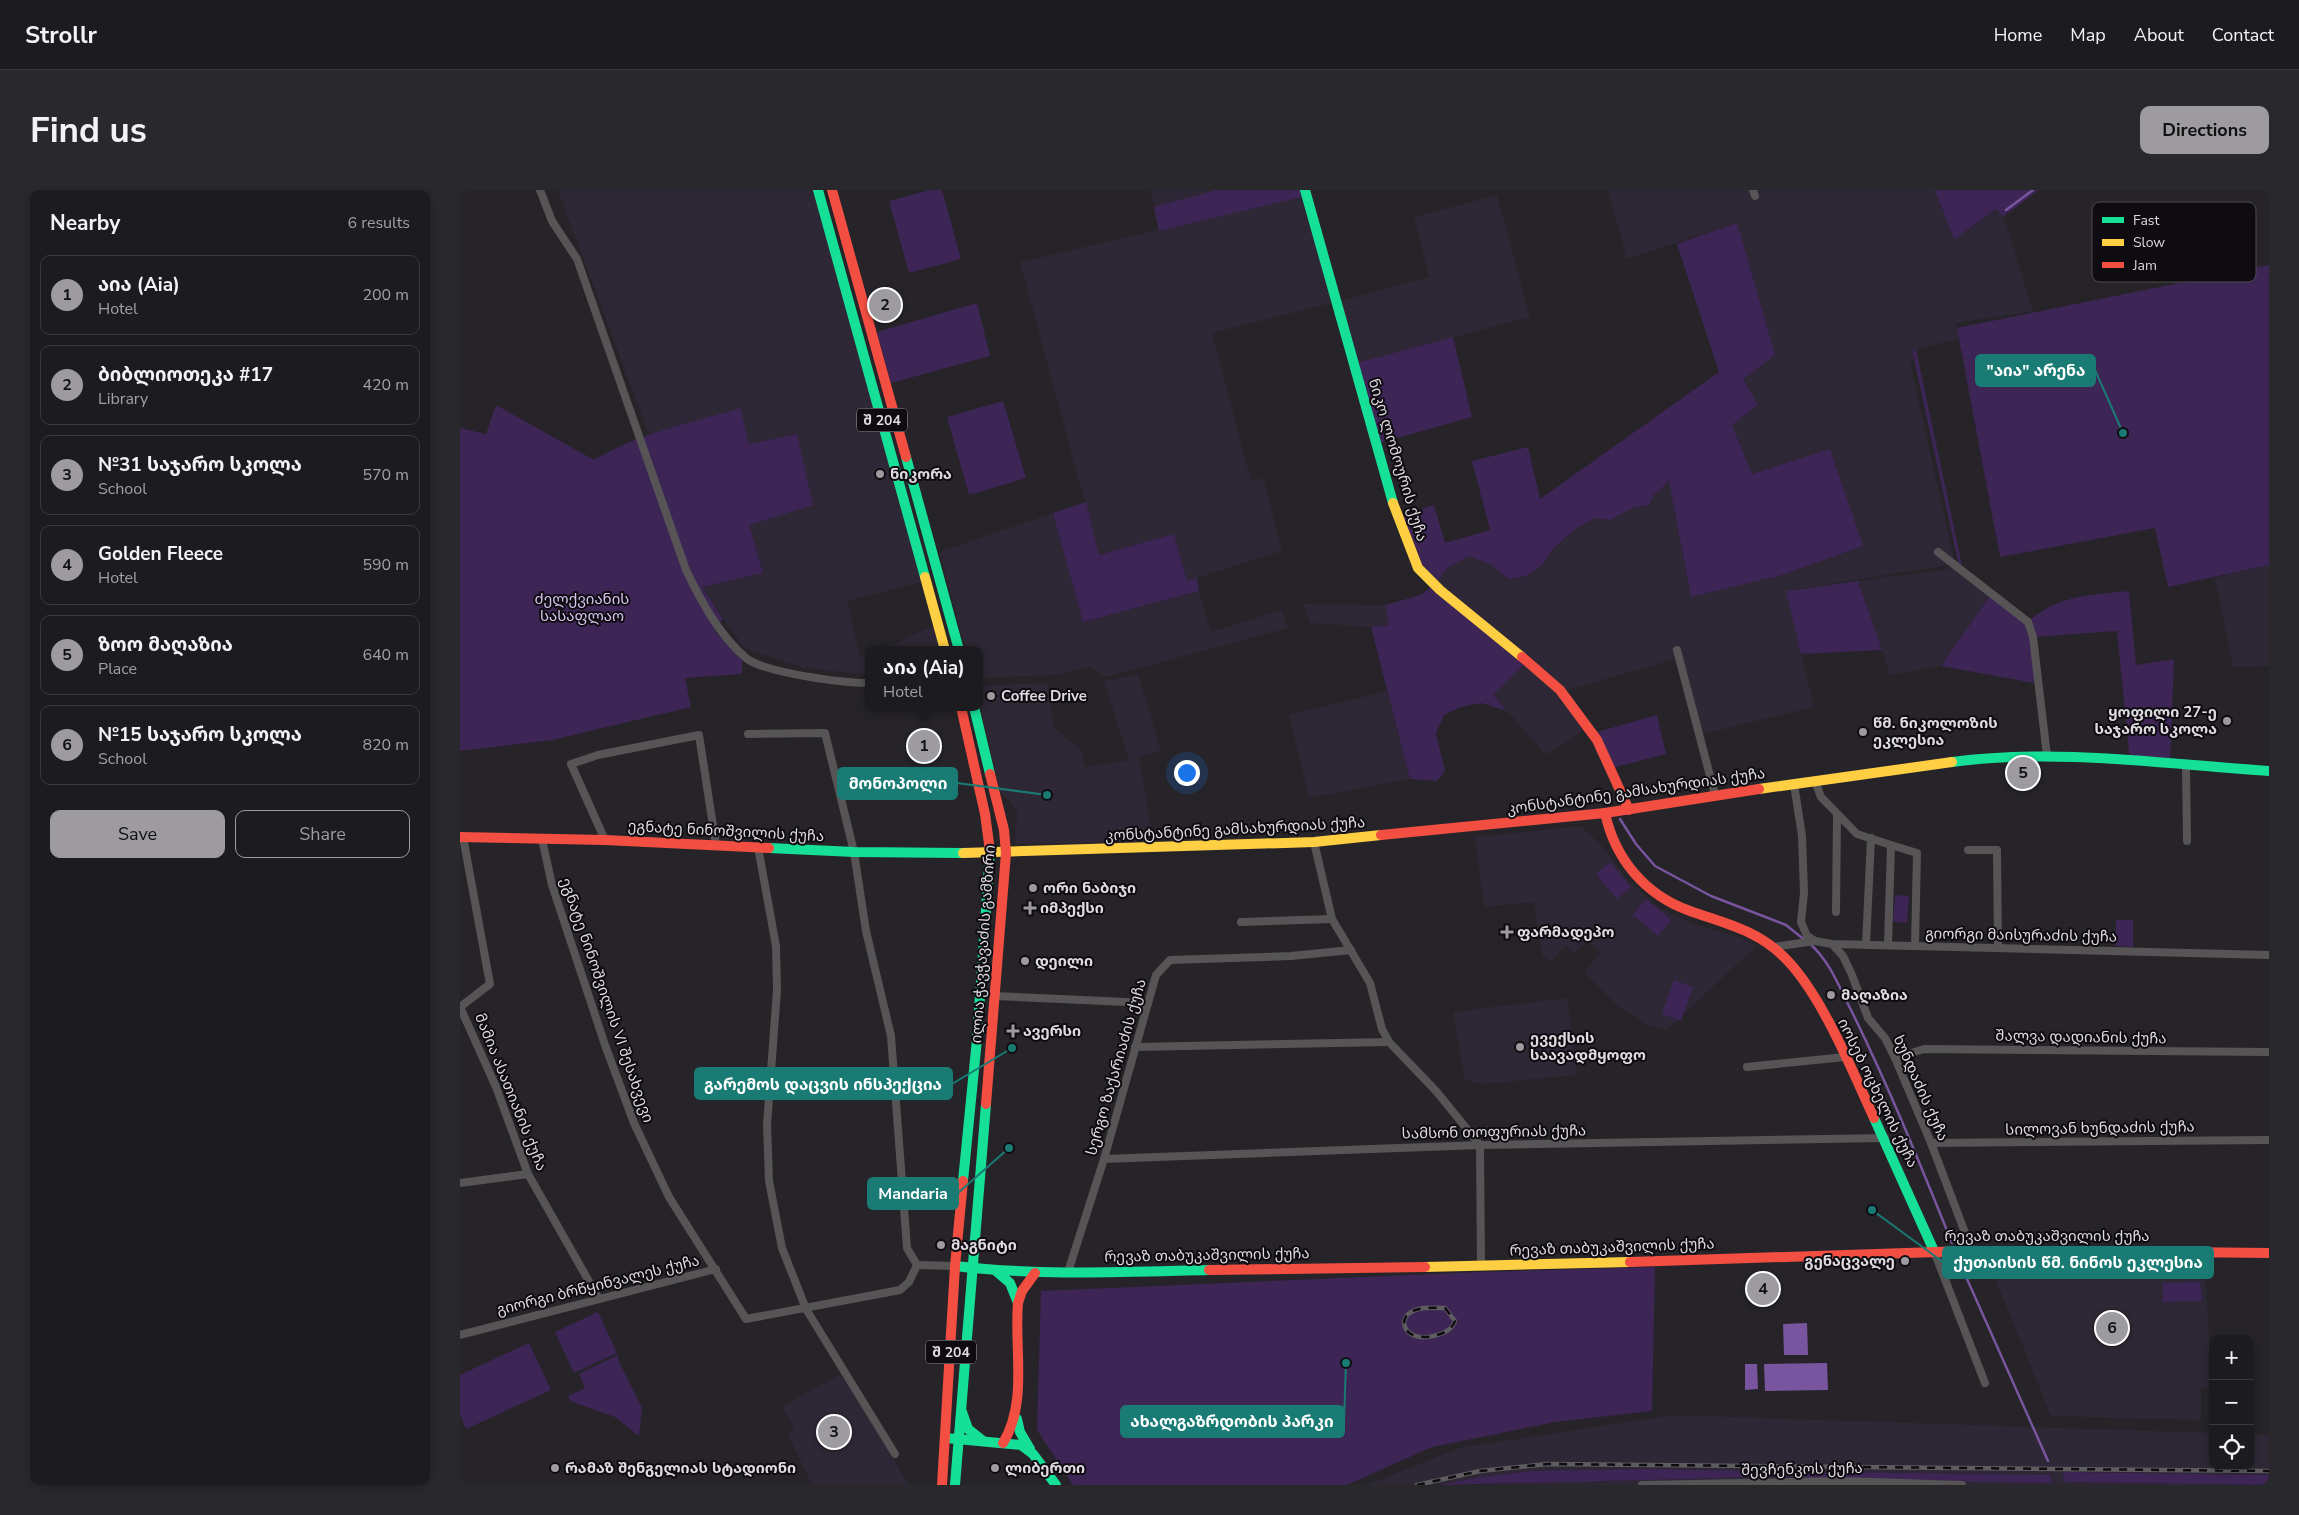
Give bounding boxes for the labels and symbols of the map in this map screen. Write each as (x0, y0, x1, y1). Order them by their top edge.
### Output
legend (2092, 202, 2256, 282)
text: Fast (2133, 211, 2159, 230)
text: Slow (2133, 233, 2165, 252)
text: Jam (2132, 256, 2157, 275)
pin: 2 (869, 286, 901, 324)
callout: "აია" არენა (1976, 355, 2095, 386)
text: "აია" არენა (1987, 360, 2085, 382)
street label: ნიკო ლომოურის ქუჩა (1364, 376, 1432, 544)
road number: შ 204 (857, 408, 907, 432)
place label: ნიკორა (890, 464, 952, 484)
marker: ნიკორა (874, 468, 886, 480)
park label: ძელქვიანის სასაფლაო (535, 589, 629, 626)
place label: Coffee Drive (1001, 686, 1087, 706)
marker: Coffee Drive (985, 690, 997, 702)
place label: ყოფილი 27-ე საჯარო სკოლა (2095, 702, 2217, 739)
place label: წმ. ნიკოლოზის ეკლესია (1873, 713, 1998, 750)
marker: ყოფილი 27-ე საჯარო სკოლა (2221, 715, 2233, 727)
marker: წმ. ნიკოლოზის ეკლესია (1857, 726, 1869, 738)
pin: 1 (908, 727, 940, 765)
pin: 5 (2007, 754, 2039, 792)
your location (1174, 760, 1200, 786)
street label: კონსტანტინე გამსახურდიას ქუჩა (1506, 763, 1766, 819)
callout: მონოპოლი (838, 768, 957, 799)
text: მონოპოლი (849, 773, 947, 795)
street label: კონსტანტინე გამსახურდიას ქუჩა (1104, 812, 1366, 846)
street label: ეგნატე ნინოშვილის ქუჩა (627, 816, 825, 846)
street label: ილია ჭავჭავაძის გამზირი (966, 844, 1000, 1044)
street label: ეგნატე ნინოშვილის VI შესახვევი (556, 875, 658, 1125)
place label: ორი ნაბიჯი (1043, 878, 1136, 898)
marker: ორი ნაბიჯი (1027, 882, 1039, 894)
place label: იმპექსი (1040, 898, 1104, 918)
marker: იმპექსი (1024, 902, 1036, 914)
place label: ფარმადეპო (1517, 922, 1614, 942)
street label: გიორგი მაისურაძის ქუჩა (1925, 923, 2117, 947)
marker: ფარმადეპო (1501, 926, 1513, 938)
place label: დეილი (1035, 951, 1093, 971)
marker: დეილი (1019, 955, 1031, 967)
street label: სერგო ზაქარიაძის ქუჩა (1081, 976, 1151, 1158)
place label: მაღაზია (1841, 985, 1908, 1005)
marker: მაღაზია (1825, 989, 1837, 1001)
street label: მამია ასათიანის ქუჩა (470, 1010, 552, 1174)
street label: იოსებ ოცხელის ქუჩა (1833, 1015, 1923, 1171)
place label: ავერსი (1023, 1021, 1081, 1041)
marker: ავერსი (1007, 1025, 1019, 1037)
street label: შალვა დადიანის ქუჩა (1995, 1026, 2167, 1048)
place label: ევექსის საავადმყოფო (1530, 1028, 1646, 1065)
street label: ხუნდაძის ქუჩა (1889, 1032, 1953, 1144)
marker: ევექსის საავადმყოფო (1514, 1041, 1526, 1053)
callout: გარემოს დაცვის ინსპექცია (695, 1068, 952, 1099)
text: გარემოს დაცვის ინსპექცია (704, 1074, 942, 1096)
street label: სილოვან ხუნდაძის ქუჩა (2005, 1116, 2195, 1140)
street label: სამსონ თოფურიას ქუჩა (1402, 1120, 1586, 1144)
callout: Mandaria (868, 1178, 958, 1209)
text: Mandaria (878, 1183, 948, 1205)
street label: რევაზ თაბუკაშვილის ქუჩა (1944, 1226, 2150, 1246)
street label: რევაზ თაბუკაშვილის ქუჩა (1509, 1233, 1715, 1261)
place label: მაგნიტი (951, 1235, 1017, 1255)
marker: მაგნიტი (935, 1239, 947, 1251)
street label: რევაზ თაბუკაშვილის ქუჩა (1104, 1243, 1310, 1267)
callout: ქუთაისის წმ. ნინოს ეკლესია (1943, 1247, 2213, 1278)
street label: გიორგი ბრწყინვალეს ქუჩა (494, 1250, 702, 1320)
place label: გენაცვალე (1804, 1251, 1895, 1271)
text: ქუთაისის წმ. ნინოს ეკლესია (1953, 1252, 2203, 1274)
marker: გენაცვალე (1899, 1255, 1911, 1267)
pin: 4 (1747, 1270, 1779, 1308)
pin: 6 (2096, 1309, 2128, 1347)
road number: შ 204 (926, 1340, 976, 1364)
callout: ახალგაზრდობის პარკი (1121, 1406, 1344, 1437)
text: ახალგაზრდობის პარკი (1130, 1411, 1334, 1433)
pin: 3 (818, 1413, 850, 1451)
place label: რამაზ შენგელიას სტადიონი (565, 1458, 796, 1478)
place label: ლიბერთი (1005, 1458, 1085, 1478)
street label: შევჩენკოს ქუჩა (1741, 1458, 1863, 1480)
marker: რამაზ შენგელიას სტადიონი (549, 1462, 561, 1474)
marker: ლიბერთი (989, 1462, 1001, 1474)

